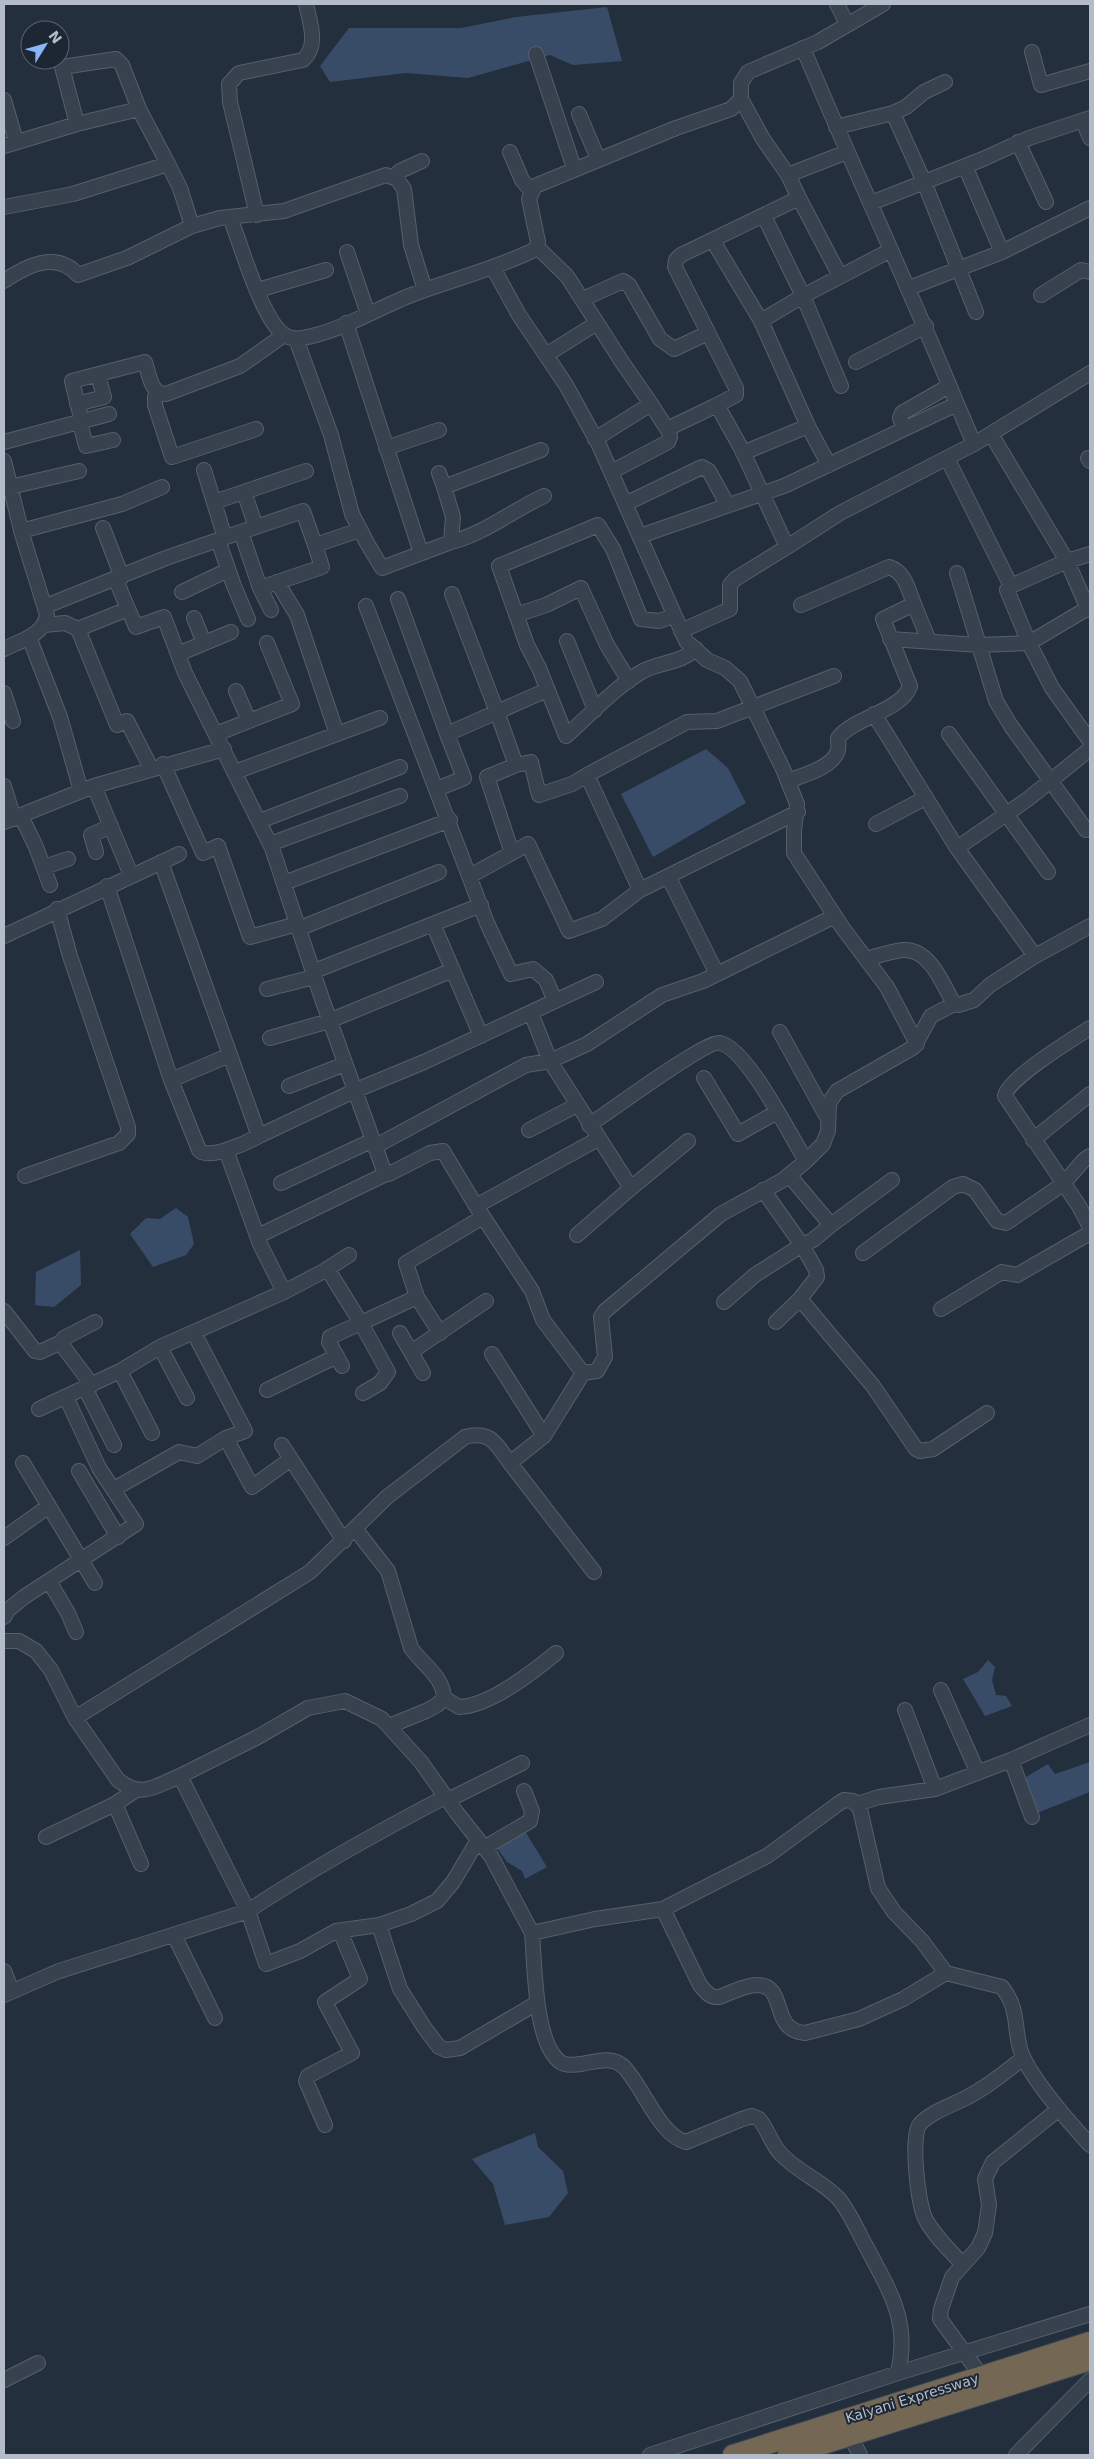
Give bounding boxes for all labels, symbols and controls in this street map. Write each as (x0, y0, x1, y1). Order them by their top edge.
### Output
north arrow (20, 20, 70, 70)
text: N (45, 28, 65, 47)
street label: Kalyani Expressway (843, 2370, 981, 2426)

